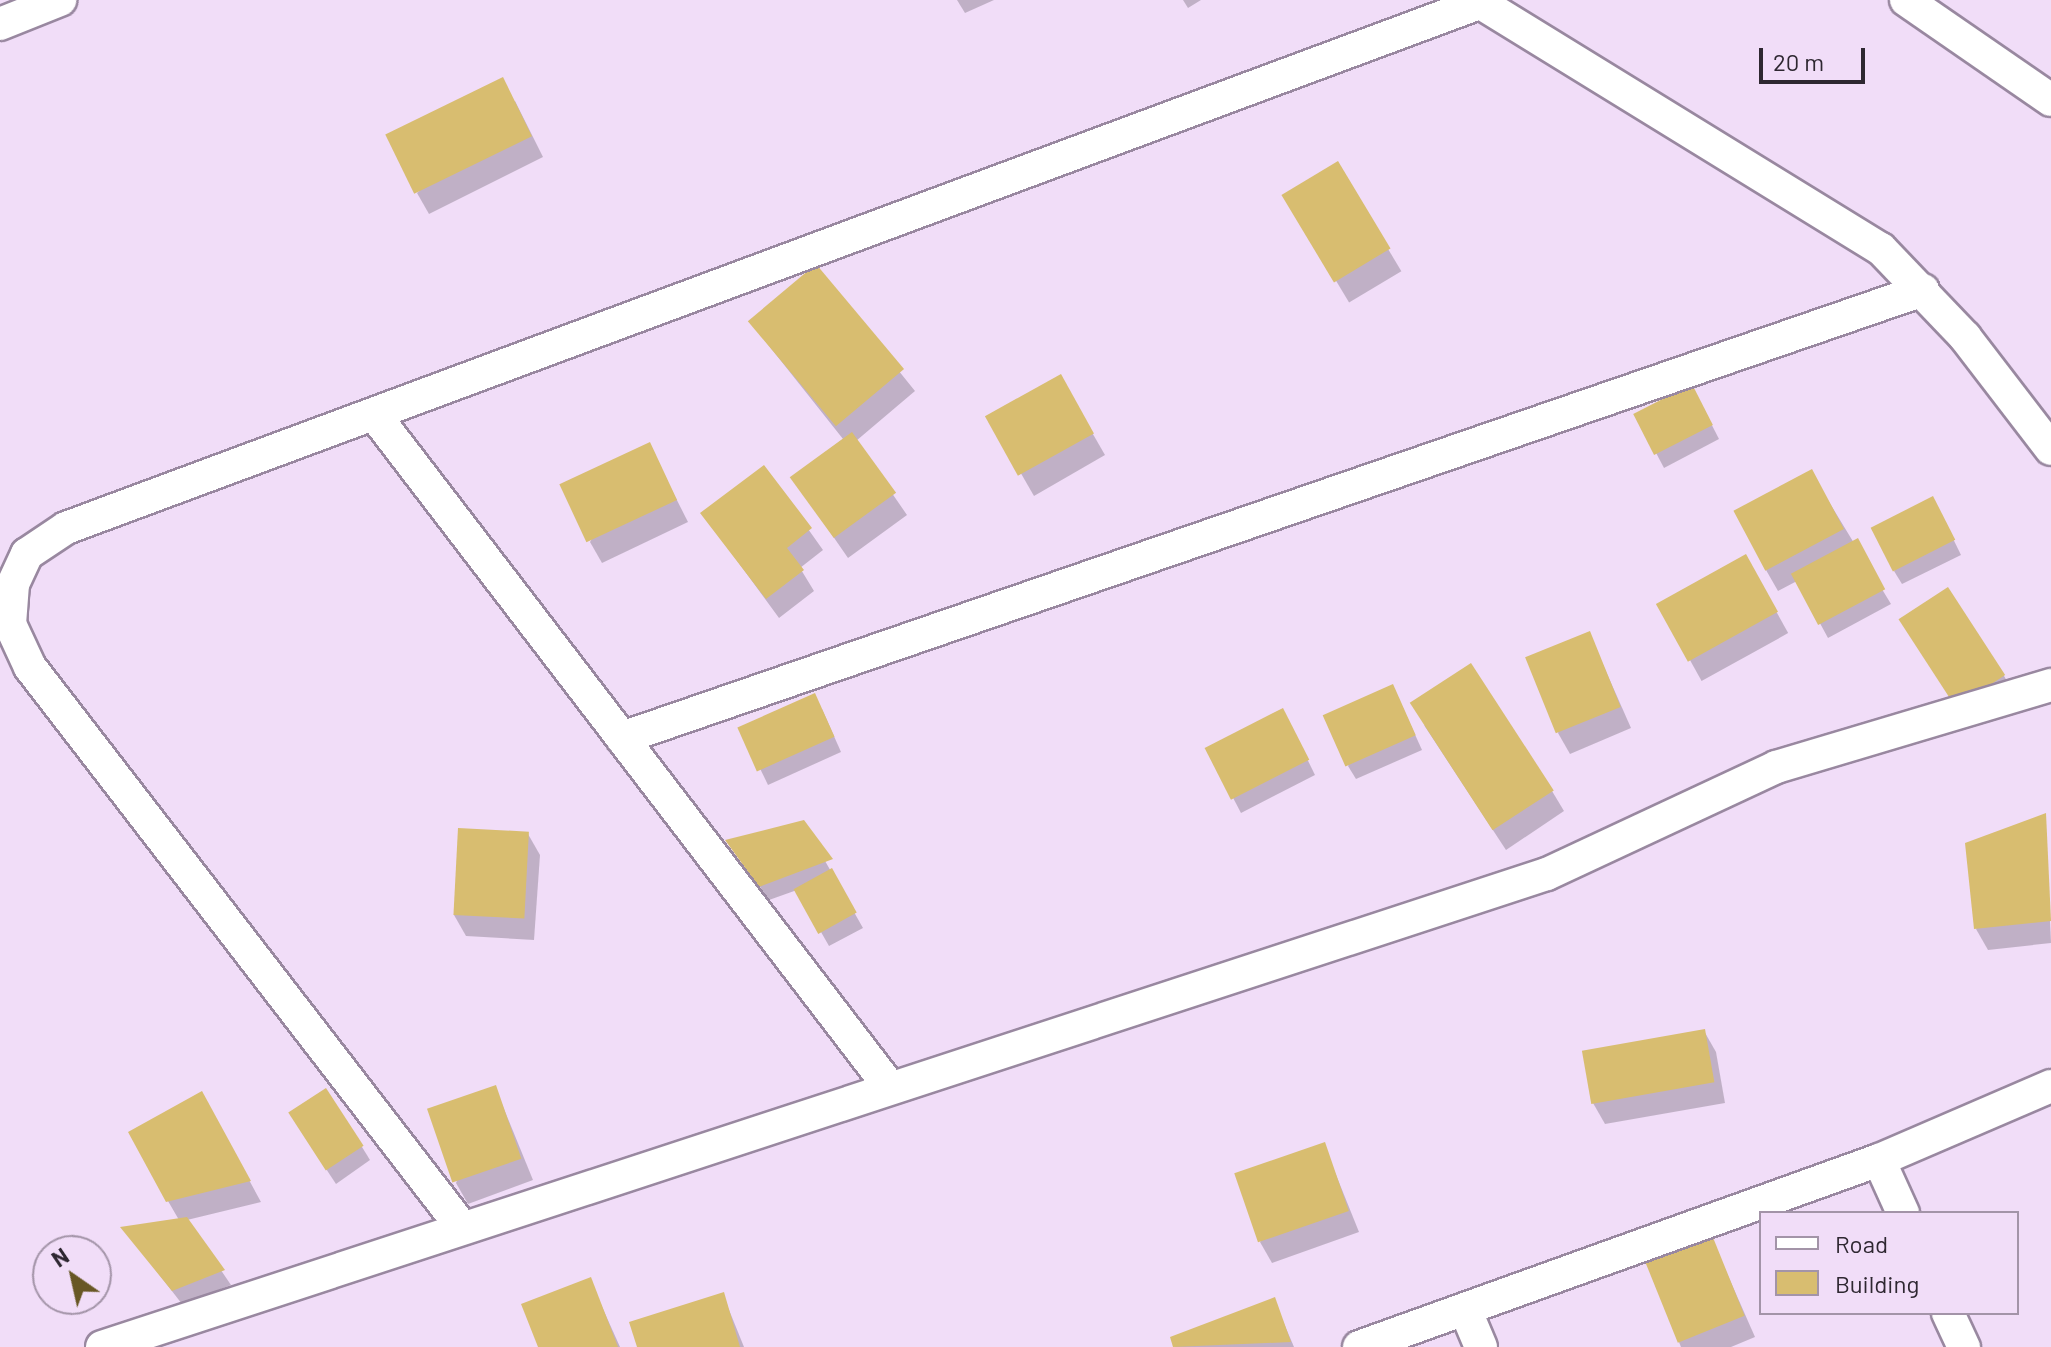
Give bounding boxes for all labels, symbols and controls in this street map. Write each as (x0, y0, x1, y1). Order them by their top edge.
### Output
scale bar (1763, 32, 1869, 82)
text: 20 m (1773, 47, 1824, 76)
legend (1759, 1211, 2019, 1315)
text: Road (1835, 1229, 1888, 1258)
north arrow (32, 1235, 112, 1315)
text: N (46, 1242, 73, 1272)
text: Building (1835, 1269, 1919, 1298)

